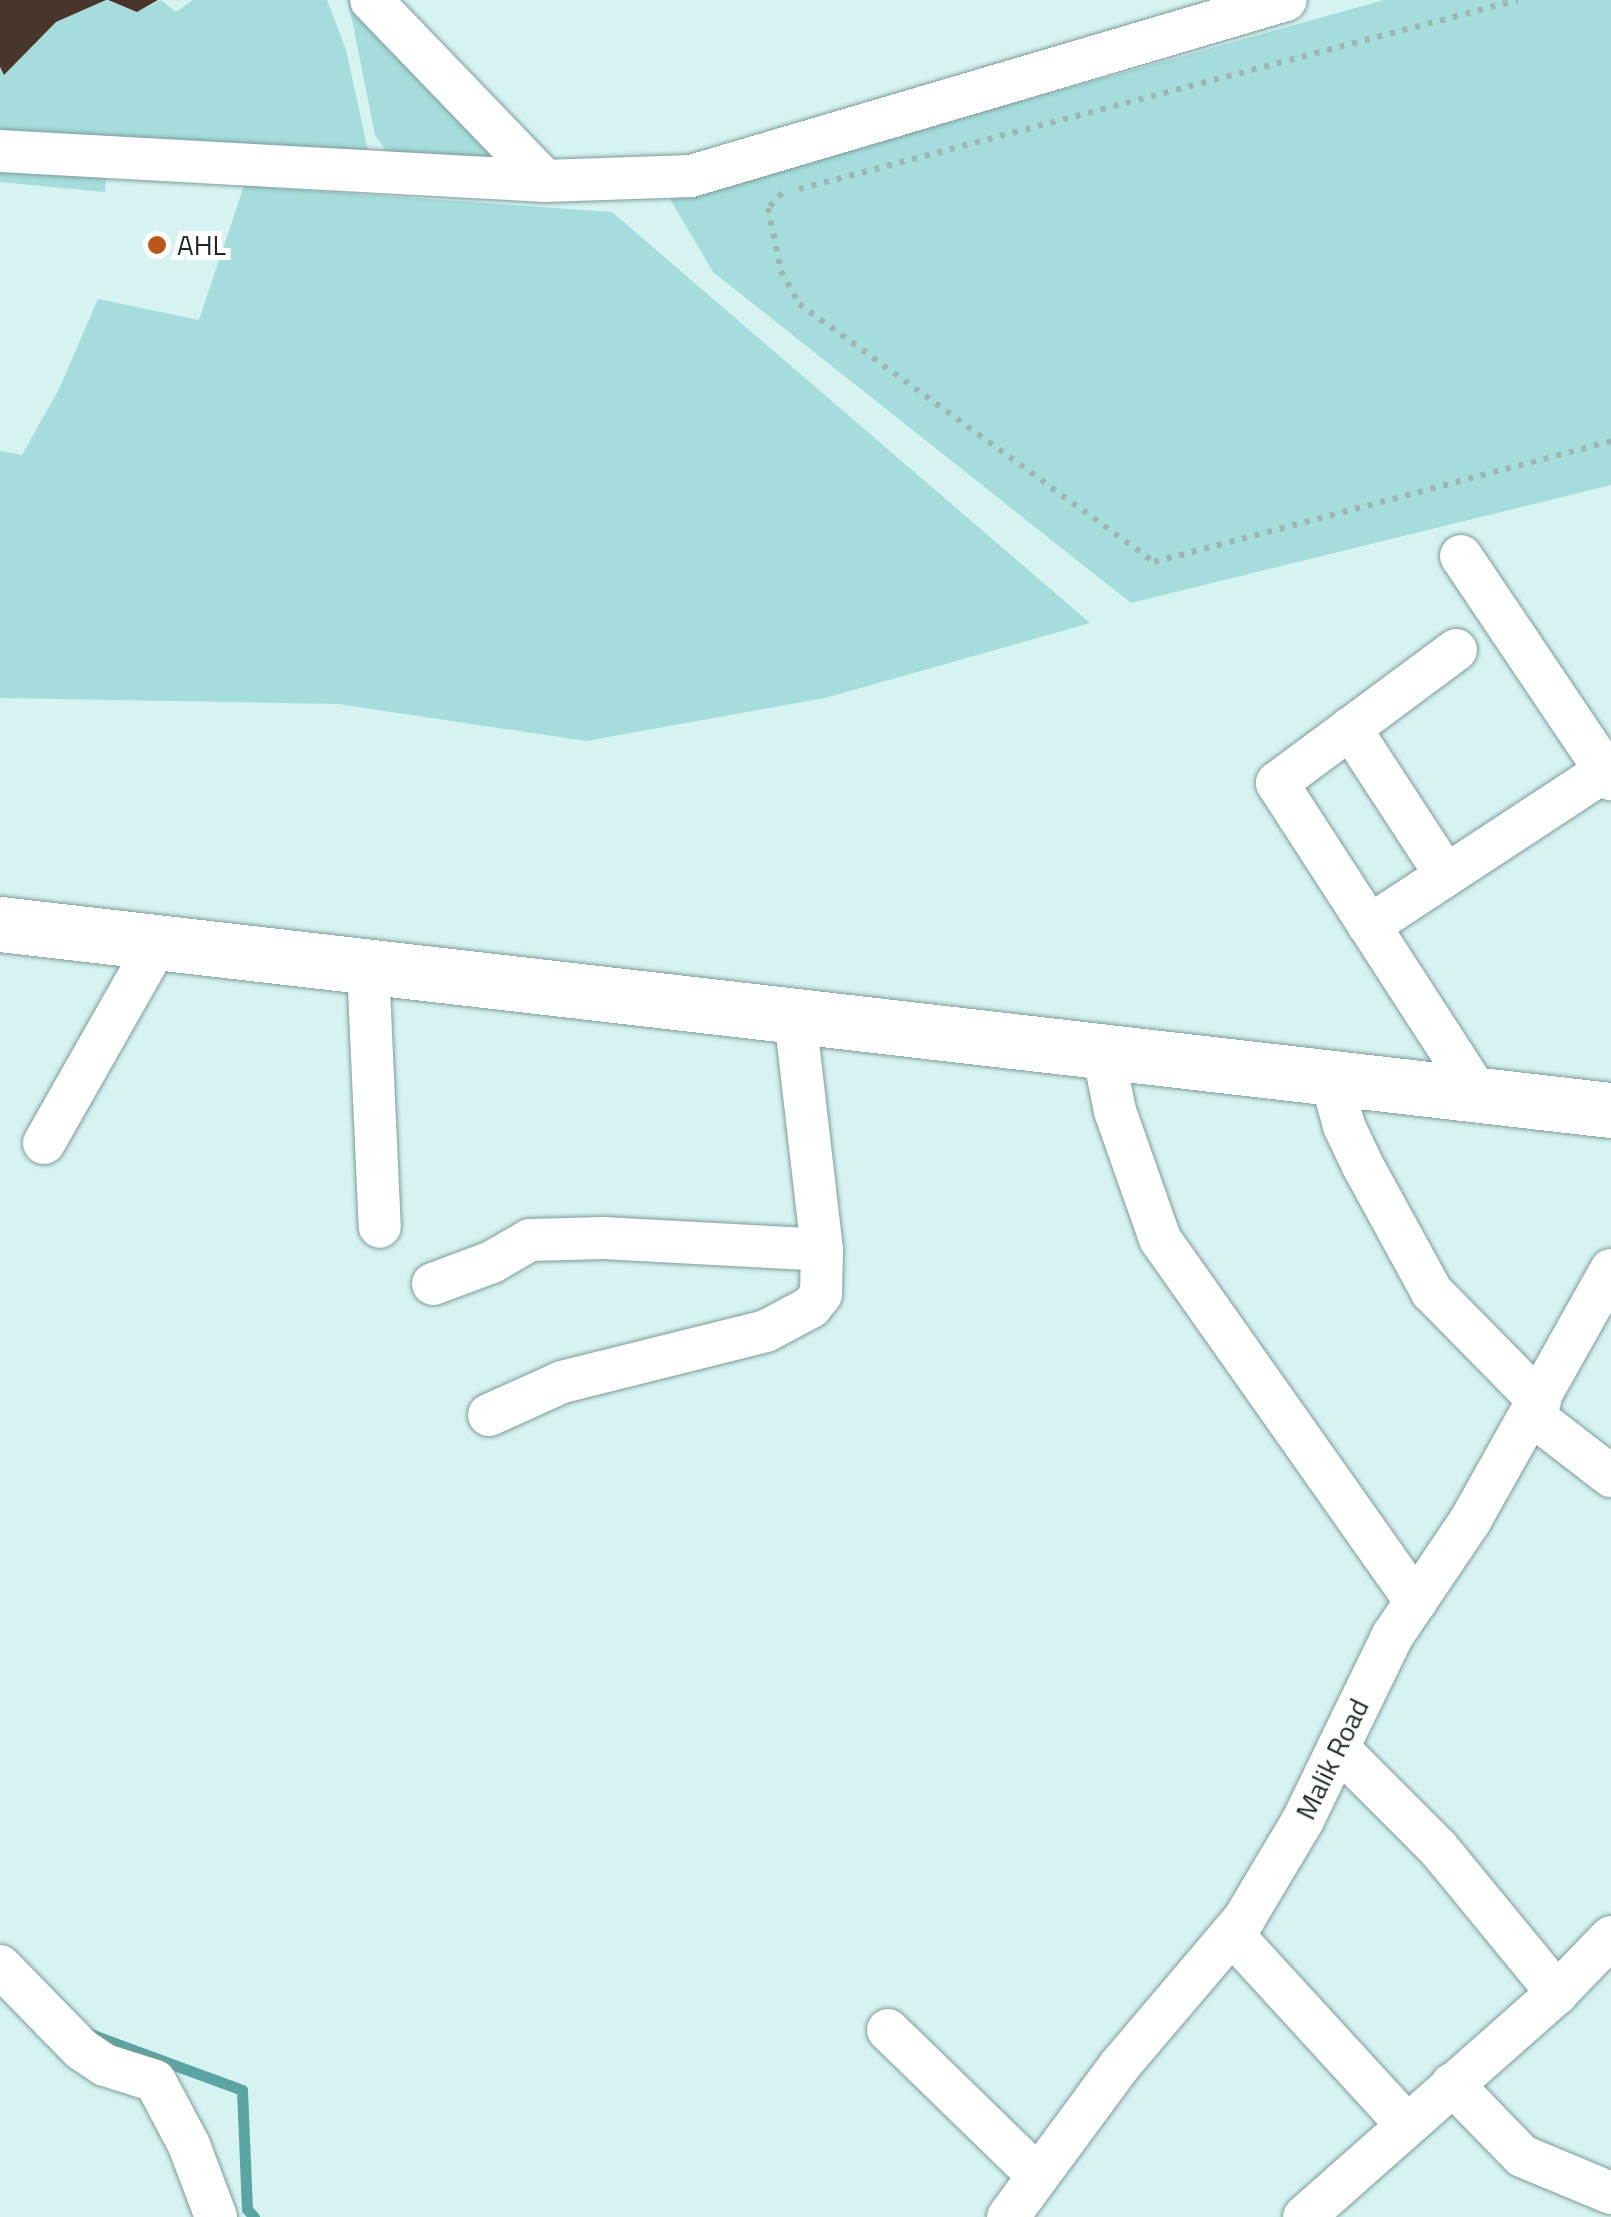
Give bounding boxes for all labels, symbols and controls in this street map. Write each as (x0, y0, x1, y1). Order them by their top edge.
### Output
place label: AHL (177, 228, 226, 262)
marker: AHL (146, 234, 168, 256)
street label: Malik Road (1288, 1693, 1376, 1825)

